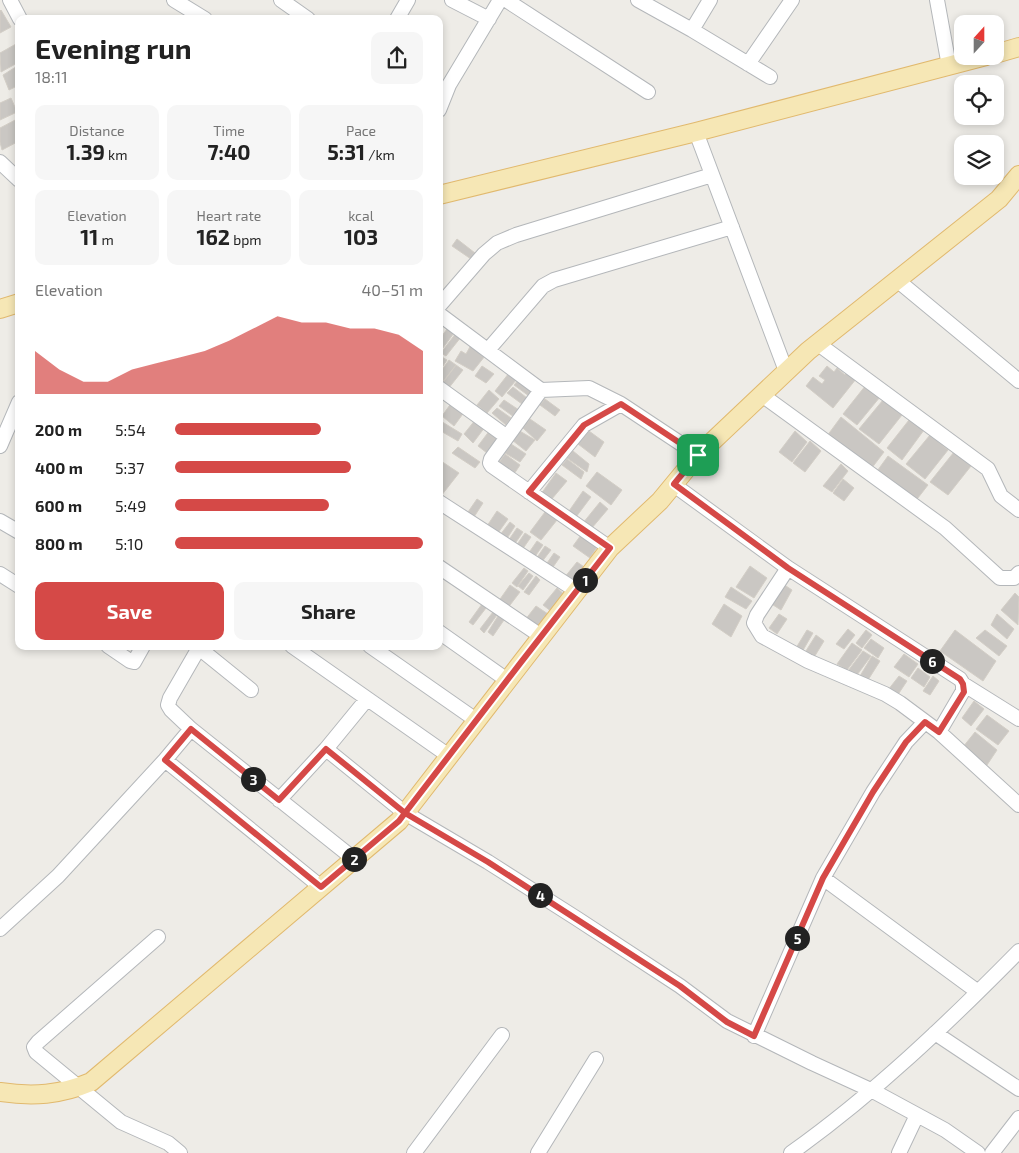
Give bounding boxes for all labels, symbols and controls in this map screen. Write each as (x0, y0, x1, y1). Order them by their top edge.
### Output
north arrow (954, 15, 1004, 65)
map controls (954, 15, 1004, 185)
text: Evening run (35, 31, 192, 65)
button: share (371, 32, 423, 84)
text: 18:11 (35, 67, 68, 86)
button: locate (954, 75, 1004, 125)
text: Distance (69, 122, 125, 139)
text: Time (213, 122, 245, 139)
text: Pace (346, 122, 376, 139)
button: layers (954, 135, 1004, 185)
text: 1.39 (66, 139, 105, 164)
text: 7:40 (207, 139, 251, 164)
text: 5:31 (327, 139, 365, 164)
text: km (105, 146, 128, 163)
text: /km (365, 146, 395, 163)
text: Elevation (67, 207, 127, 224)
text: Heart rate (197, 207, 261, 224)
text: kcal (348, 207, 374, 224)
text: 11 (80, 224, 98, 249)
text: 162 (196, 224, 230, 249)
text: 103 (344, 224, 378, 249)
text: m (98, 231, 114, 248)
text: bpm (230, 231, 262, 248)
text: Elevation (35, 280, 103, 299)
text: 40–51 m (362, 280, 423, 299)
text: 200 m (35, 420, 82, 439)
text: 5:54 (115, 420, 146, 439)
pin (677, 434, 719, 476)
icon: arrive (684, 441, 712, 469)
text: 400 m (35, 458, 83, 477)
text: 5:37 (115, 458, 144, 477)
text: 600 m (35, 496, 82, 515)
text: 5:49 (115, 496, 146, 515)
text: 800 m (35, 534, 83, 553)
text: 5:10 (115, 534, 143, 553)
pin: 1 (572, 568, 598, 592)
text: 1 (582, 572, 589, 589)
button: Save (35, 582, 224, 640)
button: Share (234, 582, 423, 640)
pin: 6 (920, 648, 944, 674)
text: 6 (928, 653, 937, 670)
pin: 3 (240, 766, 266, 792)
text: 3 (250, 771, 257, 788)
pin: 2 (342, 846, 366, 872)
text: 2 (350, 851, 359, 868)
pin: 4 (528, 882, 552, 908)
text: 4 (536, 887, 545, 904)
pin: 5 (784, 926, 810, 950)
text: 5 (794, 930, 801, 947)

